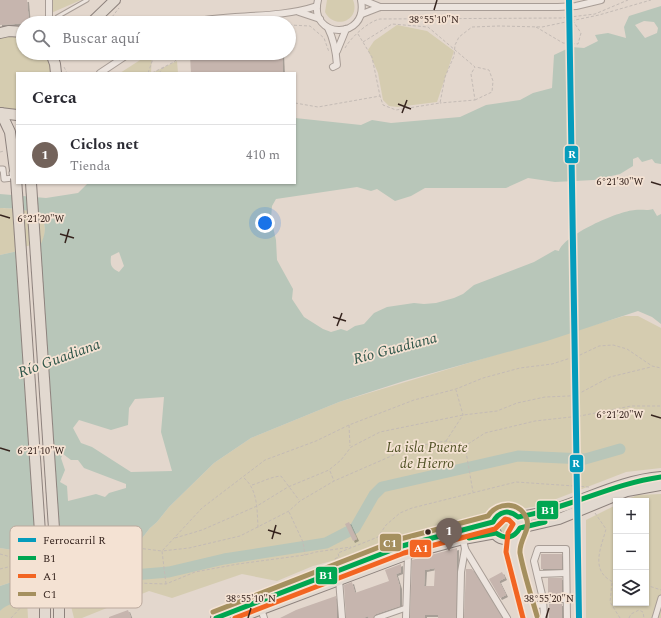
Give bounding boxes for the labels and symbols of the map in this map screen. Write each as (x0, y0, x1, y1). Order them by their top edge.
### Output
text: 38°55'10"N (409, 12, 459, 28)
line badge: R (564, 145, 579, 164)
text: R (568, 146, 577, 163)
text: 6°21'30"W (597, 174, 644, 190)
text: 6°21'20"W (18, 211, 65, 227)
your location (255, 213, 275, 233)
water label: Río Guadiana (351, 326, 440, 371)
water label: Río Guadiana (15, 333, 104, 384)
text: 6°21'20"W (597, 407, 644, 423)
park label: La isla Puente de Hierro (386, 437, 468, 474)
text: 6°21'10"W (18, 443, 65, 459)
line badge: R (569, 454, 584, 473)
text: R (572, 455, 581, 472)
line badge: B1 (536, 500, 559, 520)
text: B1 (541, 502, 555, 519)
pin: 1 (436, 518, 462, 551)
legend (10, 526, 142, 608)
unlabelled marker (423, 527, 433, 537)
text: Ferrocarril R (43, 532, 106, 549)
line badge: C1 (379, 533, 402, 552)
text: C1 (383, 535, 397, 552)
line badge: A1 (409, 539, 432, 558)
text: A1 (414, 540, 428, 557)
text: B1 (43, 550, 56, 567)
line badge: B1 (315, 566, 338, 585)
text: B1 (319, 567, 333, 584)
text: A1 (43, 568, 57, 585)
text: C1 (43, 586, 57, 603)
text: 38°55'10"N (226, 591, 276, 607)
text: 38°55'20"N (524, 591, 574, 607)

